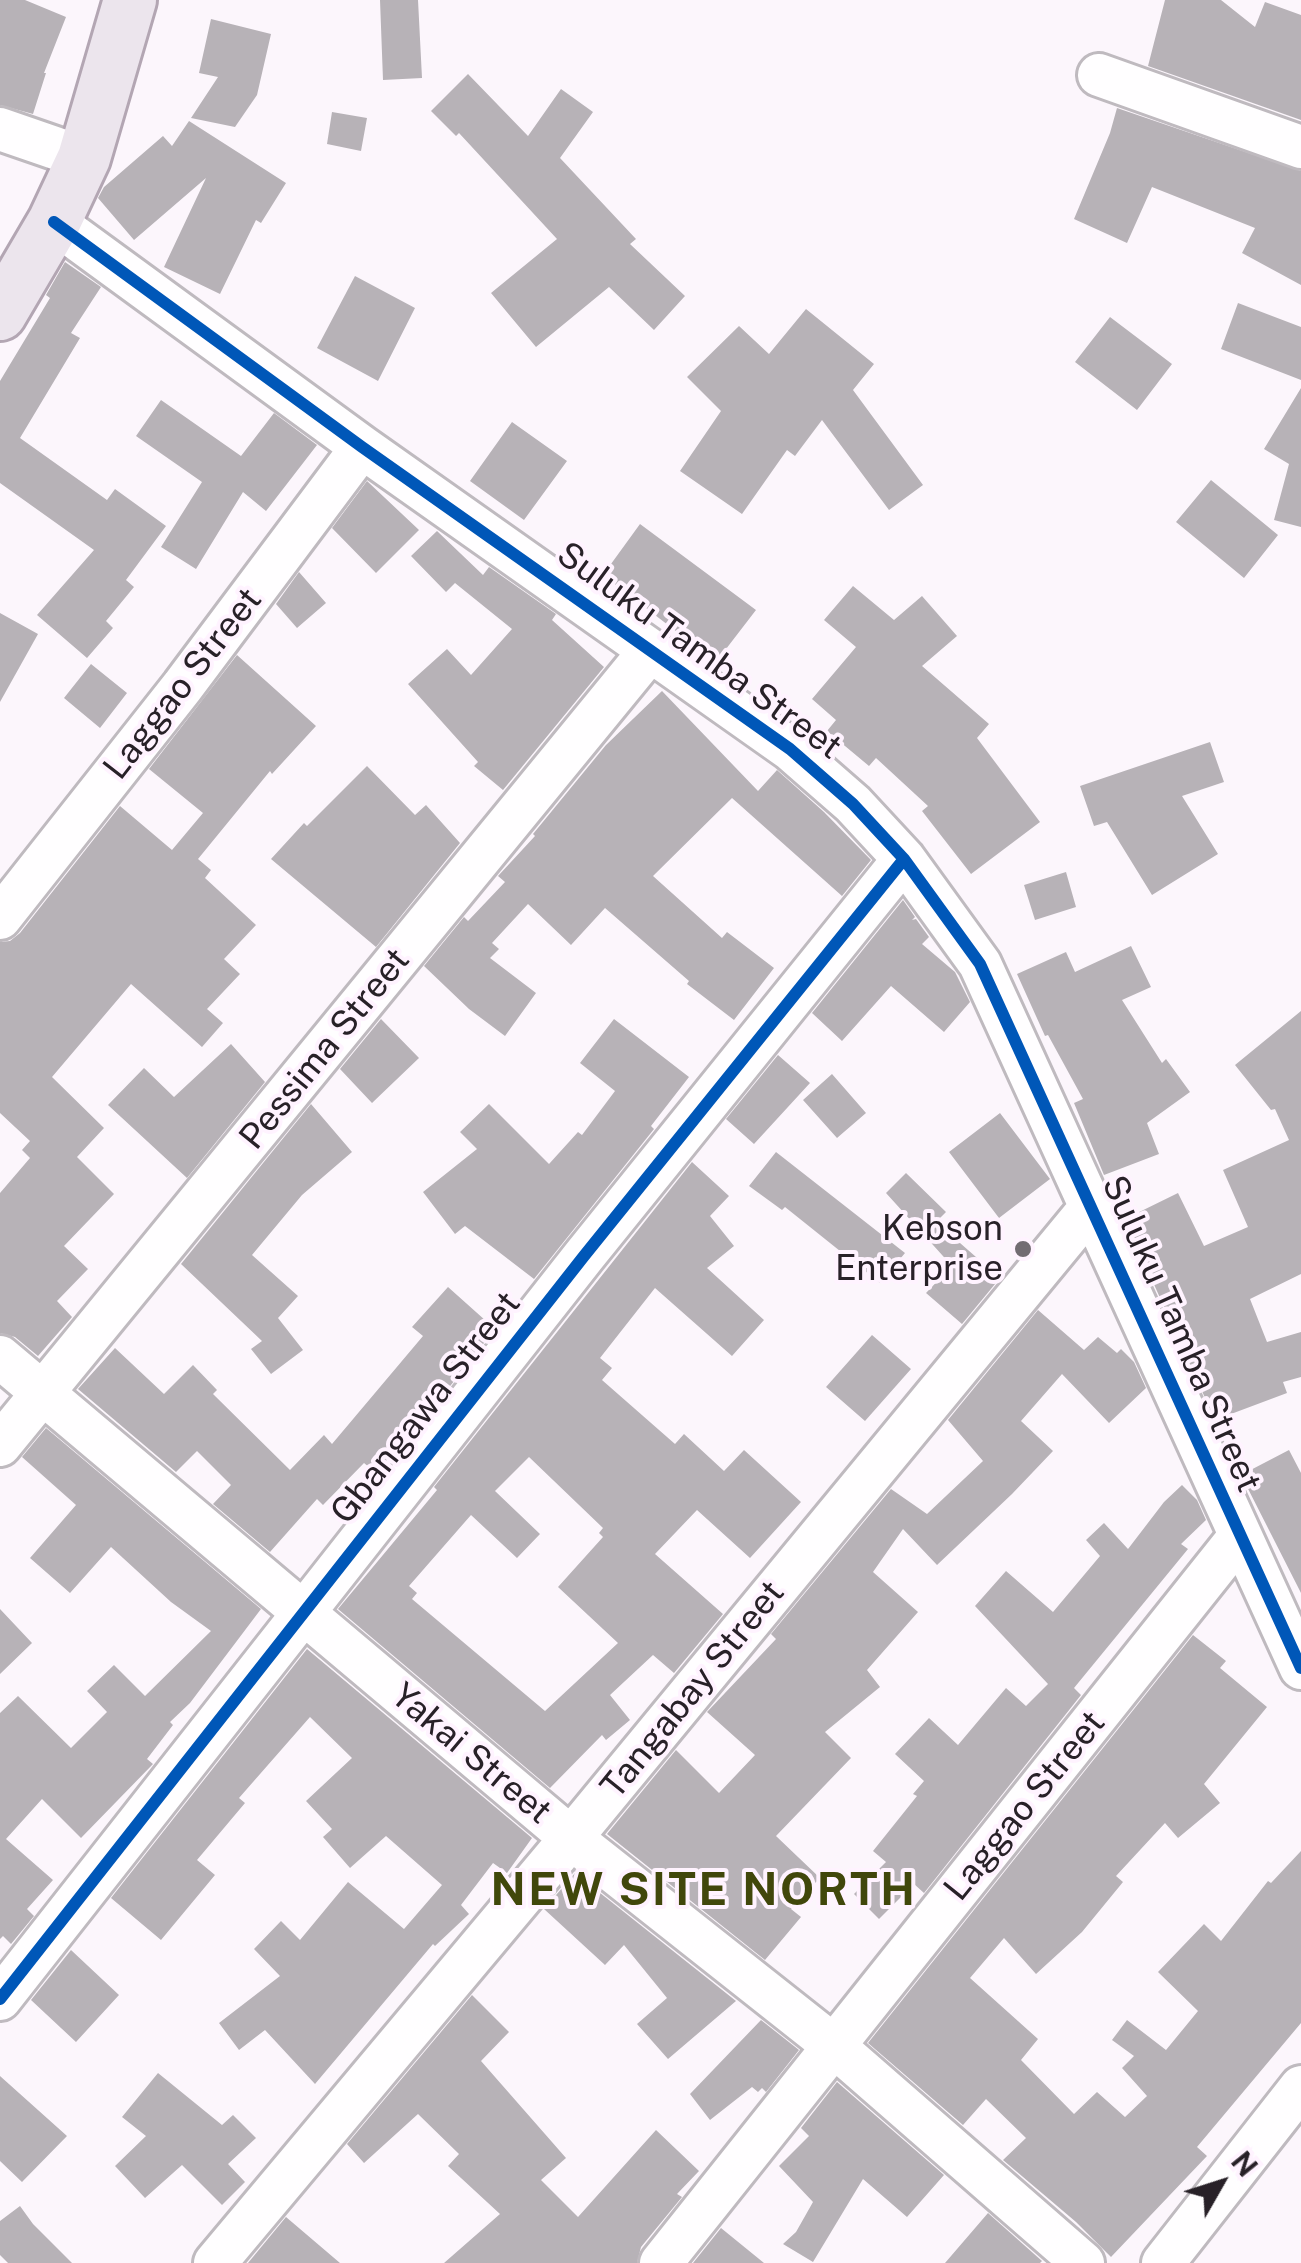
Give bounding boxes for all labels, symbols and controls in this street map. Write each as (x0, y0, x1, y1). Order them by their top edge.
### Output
street label: Suluku Tamba Street (548, 534, 850, 768)
street label: Laggao Street (95, 580, 271, 788)
street label: Pessima Street (231, 940, 419, 1158)
street label: Suluku Tamba Street (1092, 1169, 1270, 1499)
place label: Kebson Enterprise (835, 1208, 1003, 1290)
marker: Kebson Enterprise (1012, 1238, 1034, 1260)
street label: Gbangawa Street (322, 1284, 530, 1532)
street label: Tangabay Street (592, 1573, 794, 1807)
street label: Yakai Street (382, 1675, 560, 1833)
street label: Laggao Street (936, 1703, 1114, 1909)
district label: NEW SITE NORTH (491, 1864, 917, 1918)
north arrow (1171, 2133, 1271, 2233)
text: N (1225, 2145, 1264, 2183)

